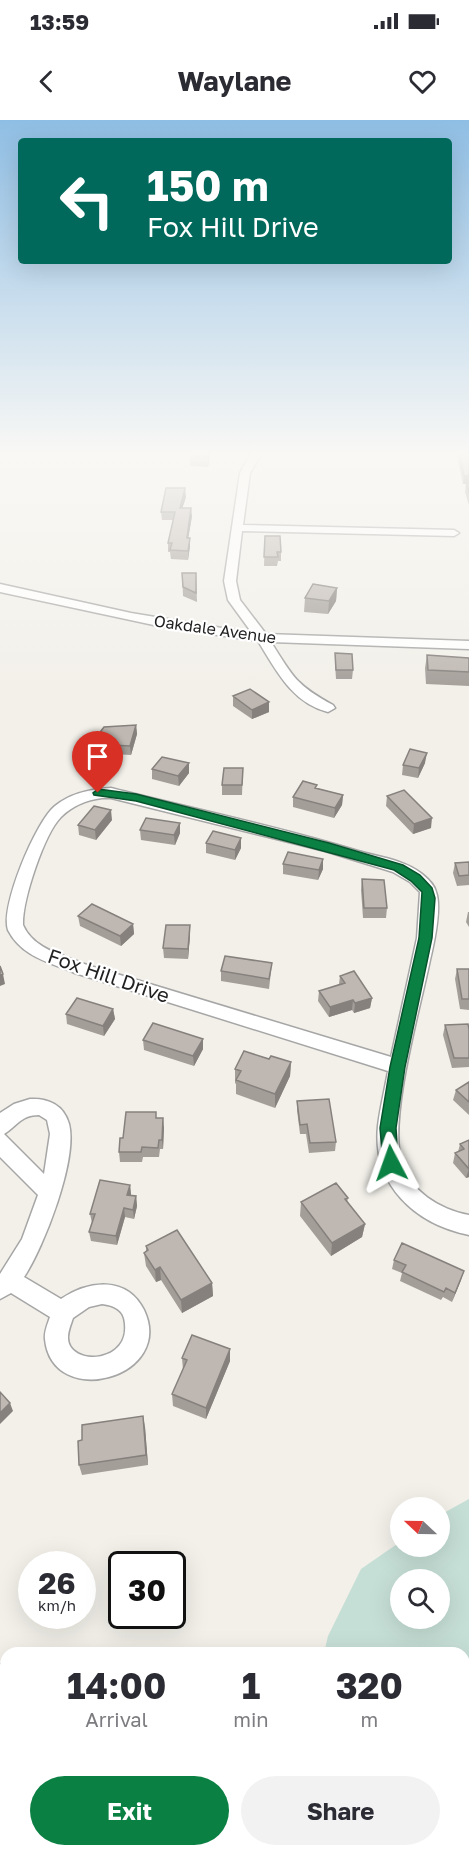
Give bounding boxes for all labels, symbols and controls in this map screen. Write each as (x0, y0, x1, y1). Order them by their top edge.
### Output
text: 13:59 (30, 8, 89, 35)
icon: back (30, 65, 63, 98)
text: Waylane (177, 65, 292, 97)
icon: heart (406, 65, 439, 98)
text: 150 m (147, 160, 269, 210)
icon: left (48, 162, 126, 240)
text: Fox Hill Drive (147, 211, 319, 243)
street label: Oakdale Avenue (153, 611, 277, 647)
pin (72, 731, 123, 793)
icon: arrive (81, 740, 114, 773)
street label: Fox Hill Drive (45, 943, 173, 1007)
position arrow (359, 1131, 423, 1195)
north arrow (390, 1497, 450, 1557)
map controls (390, 1497, 450, 1629)
speed limit sign: 30 (108, 1551, 186, 1629)
text: 26 (38, 1565, 76, 1601)
button: search (390, 1569, 450, 1629)
text: km/h (38, 1596, 76, 1614)
text: 14:00 (67, 1664, 166, 1707)
text: 1 (242, 1664, 260, 1707)
text: 320 (336, 1664, 403, 1707)
text: Arrival (85, 1707, 148, 1731)
text: min (233, 1707, 269, 1731)
text: m (360, 1707, 378, 1731)
button: Exit (30, 1776, 229, 1845)
button: Share (241, 1776, 440, 1845)

